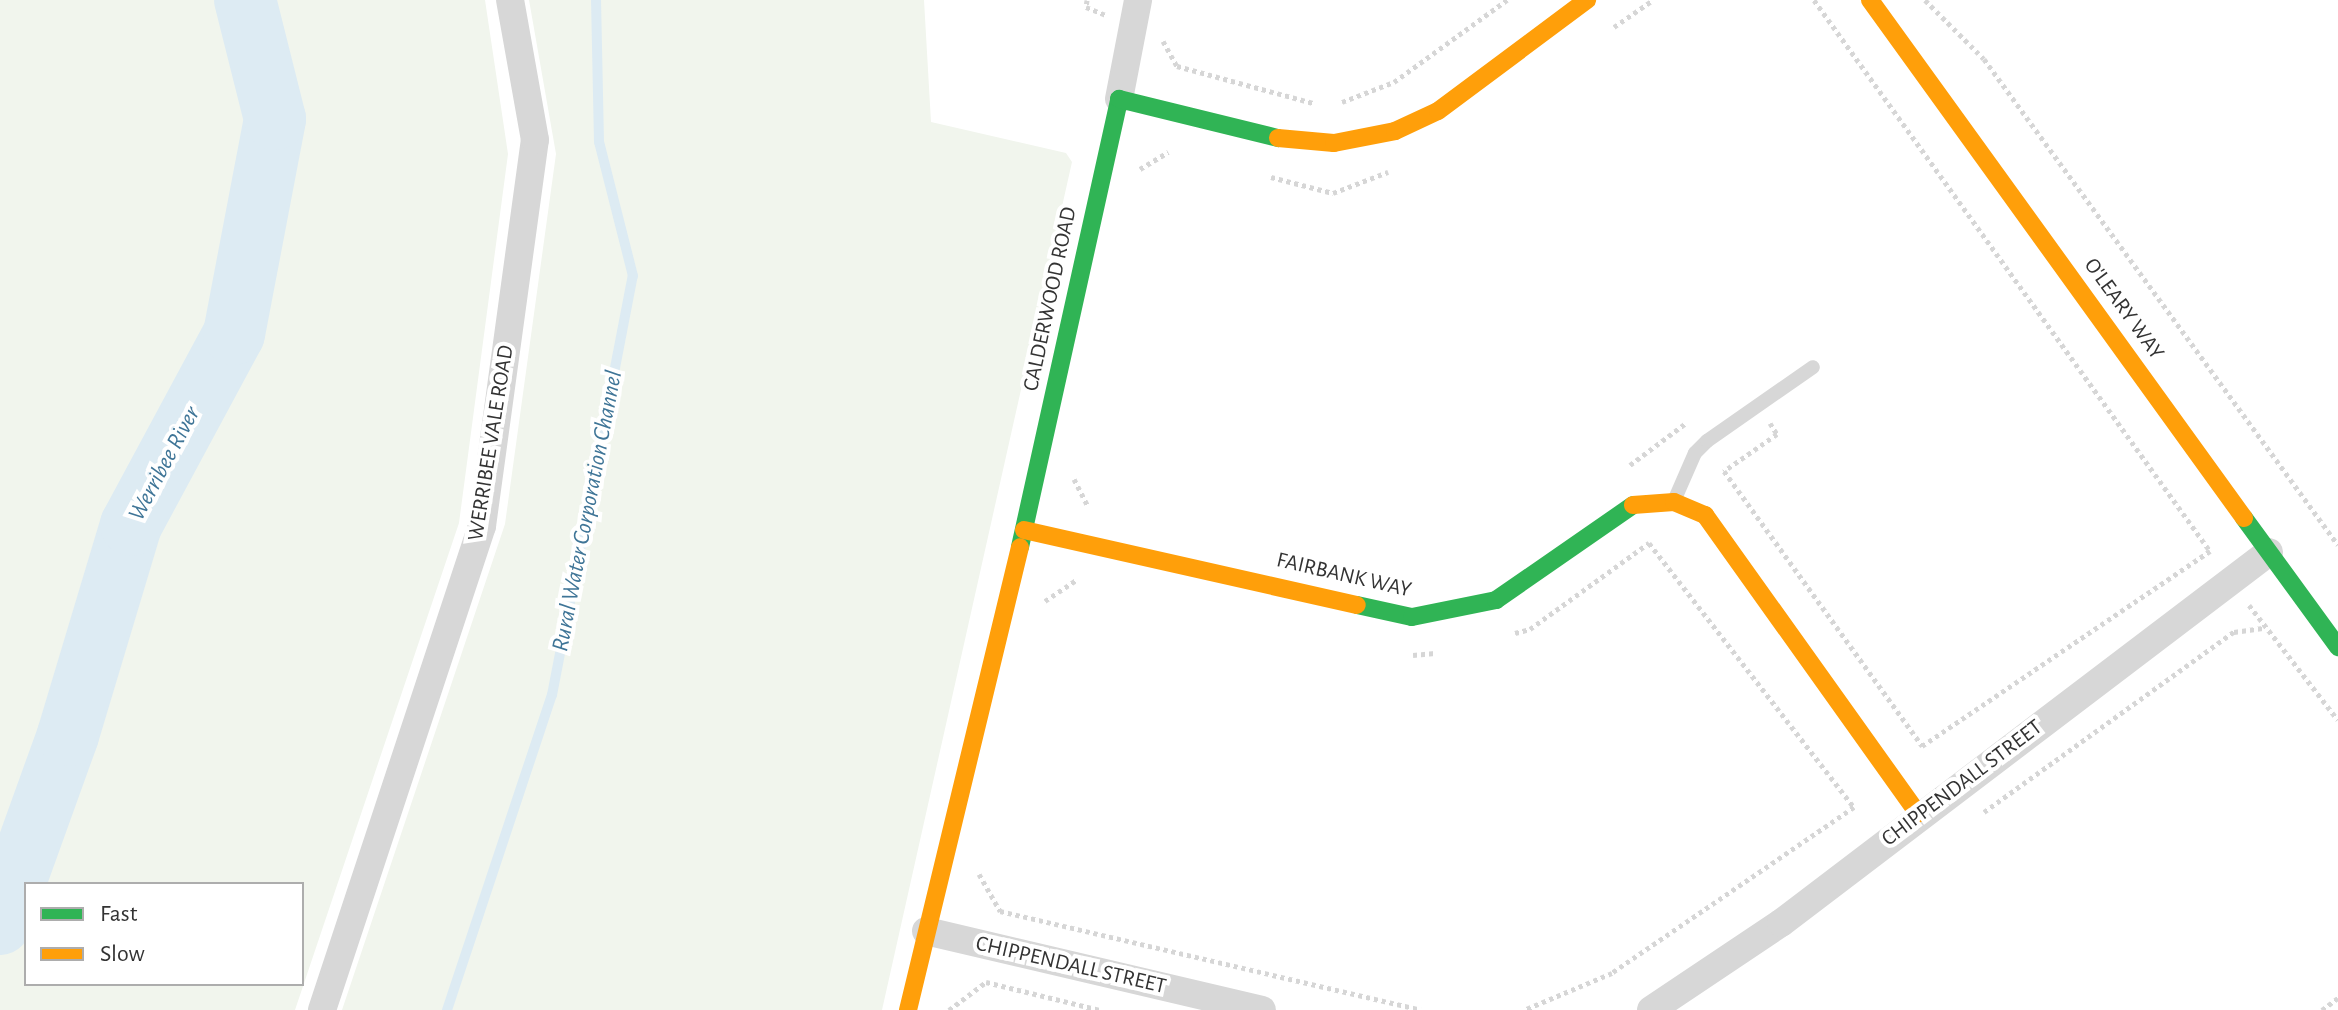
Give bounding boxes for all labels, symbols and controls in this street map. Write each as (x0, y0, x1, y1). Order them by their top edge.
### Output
street label: CALDERWOOD ROAD (1018, 205, 1082, 393)
street label: O'LEARY WAY (2078, 253, 2170, 365)
street label: WERRIBEE VALE ROAD (462, 343, 520, 543)
water label: Rural Water Corporation Channel (547, 368, 629, 654)
water label: Werribee River (123, 402, 207, 526)
street label: FAIRBANK WAY (1274, 547, 1414, 603)
street label: CHIPPENDALL STREET (1876, 714, 2048, 852)
legend (24, 882, 304, 986)
text: Fast (100, 902, 137, 926)
street label: CHIPPENDALL STREET (973, 930, 1169, 1000)
text: Slow (100, 942, 145, 966)

